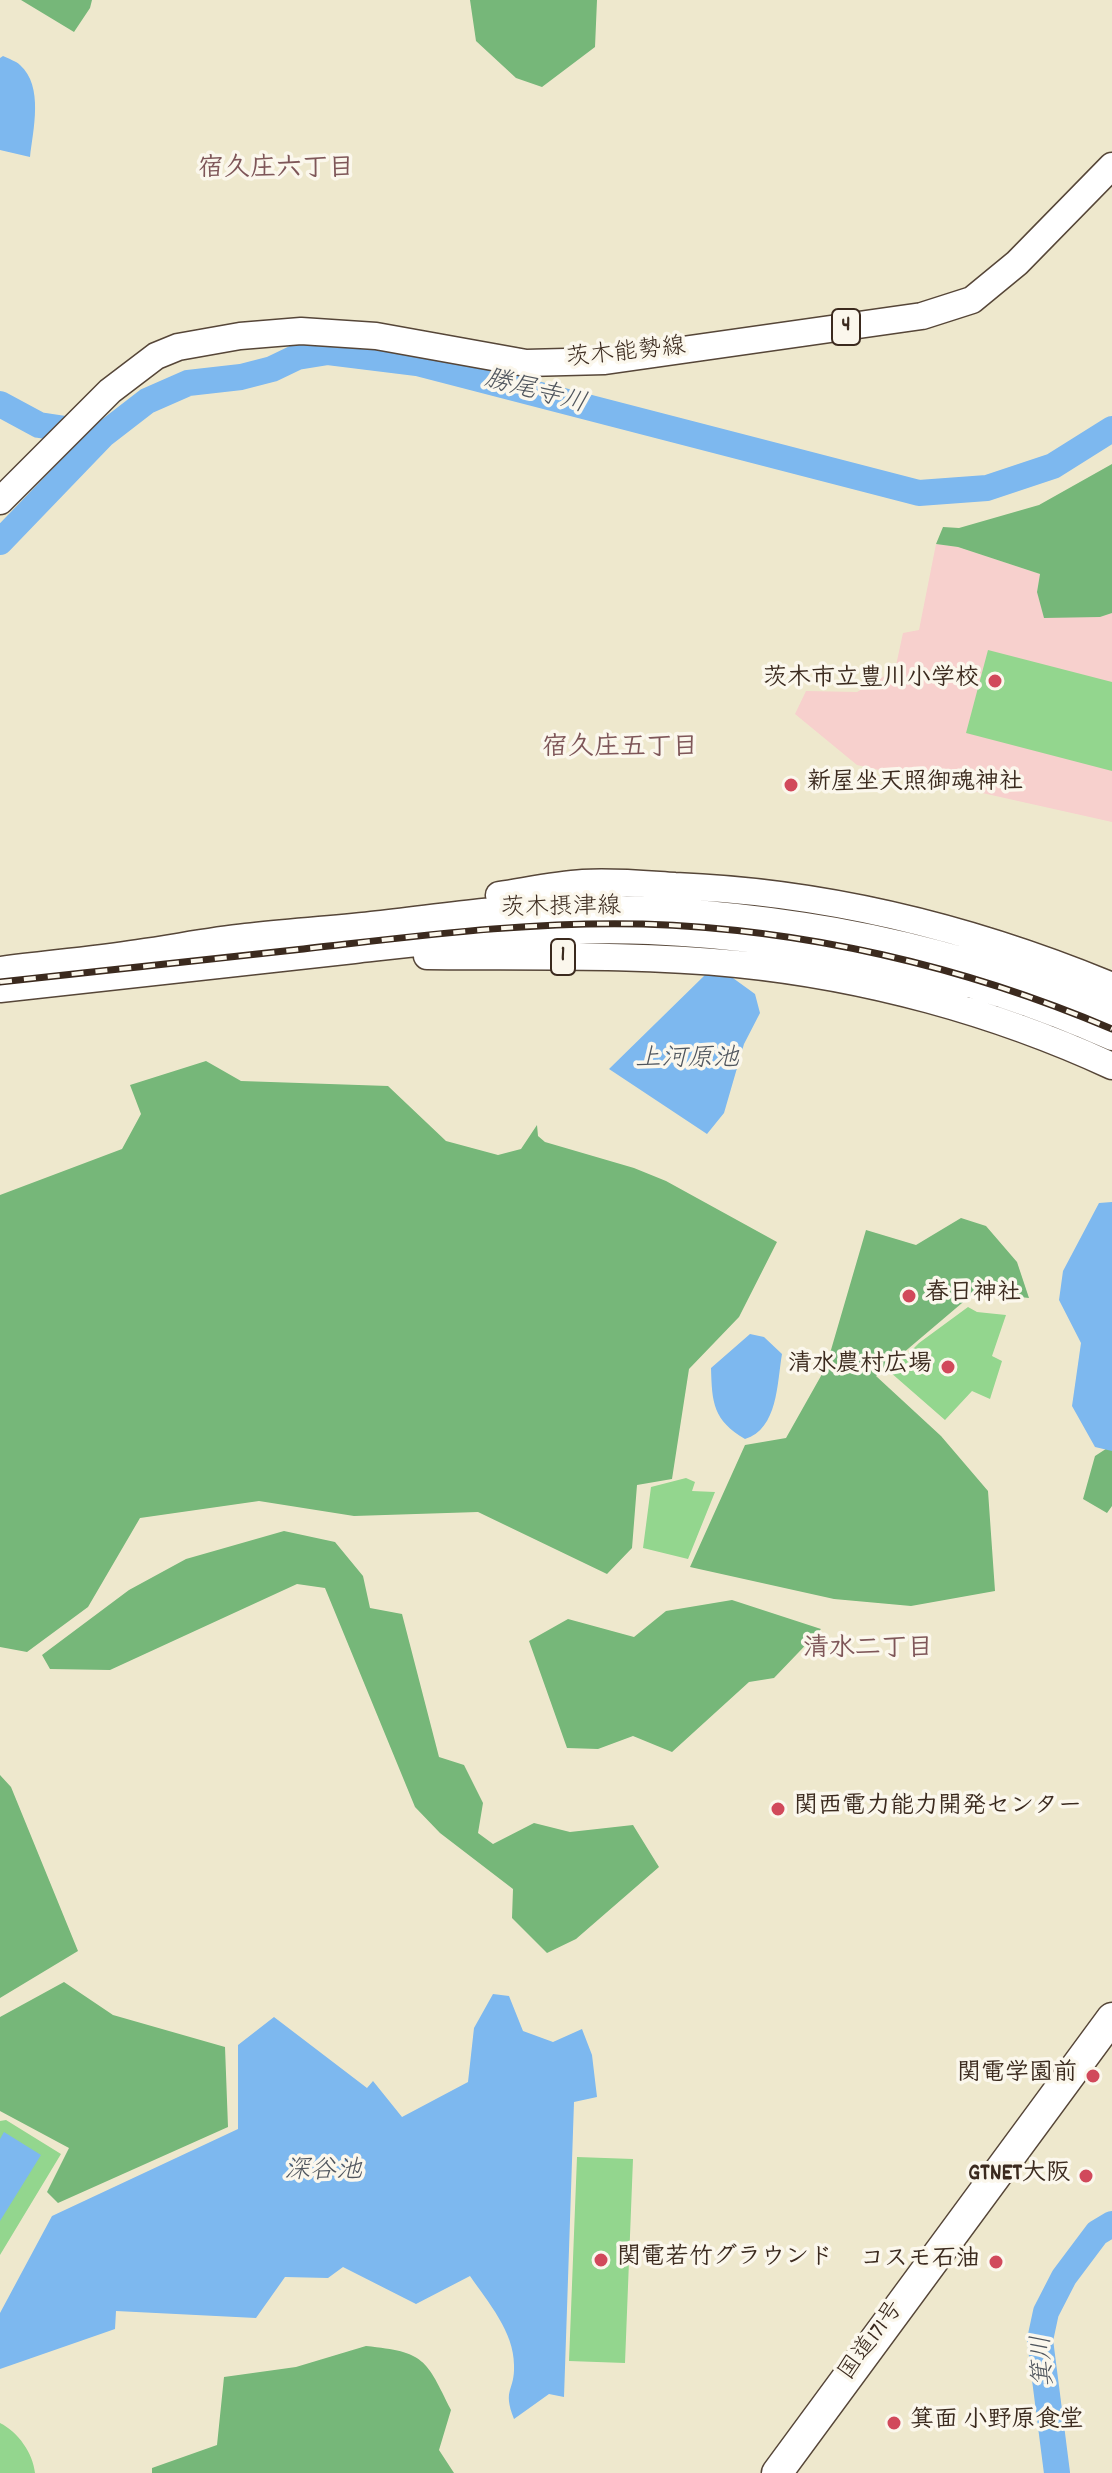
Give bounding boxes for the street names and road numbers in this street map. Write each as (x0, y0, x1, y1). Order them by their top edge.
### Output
road number: 4 (832, 309, 860, 345)
street label: 茨木能勢線 (565, 334, 687, 376)
street label: 茨木摂津線 (501, 895, 621, 925)
road number: 1 (551, 939, 575, 975)
street label: 国道171号 (834, 2296, 912, 2388)

